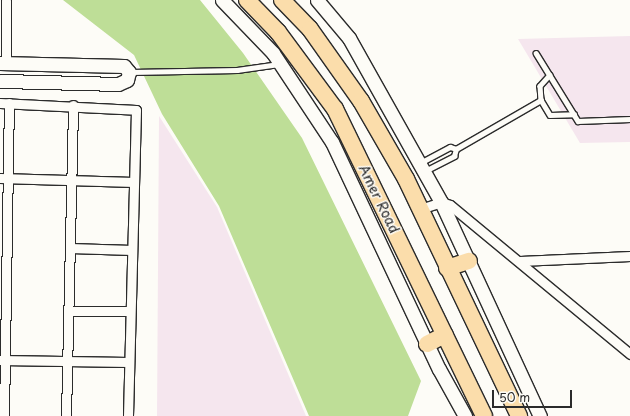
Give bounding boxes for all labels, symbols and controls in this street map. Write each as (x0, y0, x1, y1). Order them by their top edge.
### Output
street label: Amer Road (355, 162, 403, 236)
scale bar (494, 382, 574, 408)
text: 50 m (499, 388, 530, 406)

